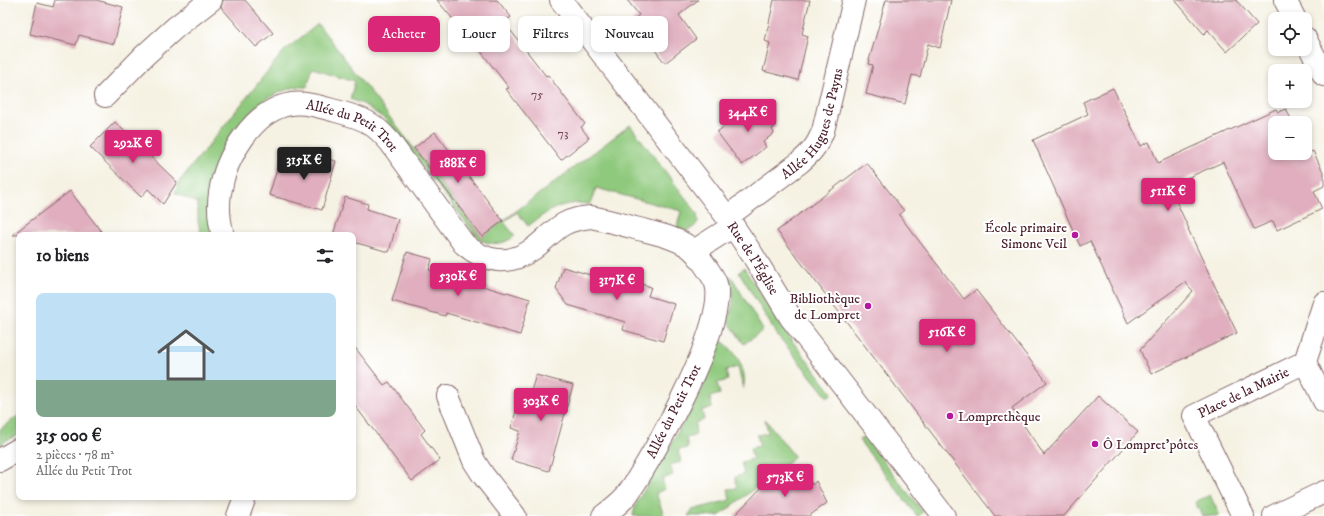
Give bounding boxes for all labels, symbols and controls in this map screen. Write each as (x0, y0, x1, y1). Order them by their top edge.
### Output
map controls (1268, 12, 1312, 160)
button: locate (1268, 12, 1312, 56)
chip: Acheter (368, 16, 440, 52)
chip: Louer (448, 16, 510, 52)
chip: Filtres (518, 16, 583, 52)
chip: Nouveau (591, 16, 668, 52)
button: + (1268, 64, 1312, 108)
street label: Allée Hugues de Payns (777, 66, 848, 184)
house number: 75 (531, 87, 543, 102)
street label: Allée du Petit Trot (305, 96, 402, 156)
pin: 344K € (715, 99, 781, 133)
text: 344K € (728, 104, 768, 120)
button: − (1268, 116, 1312, 160)
house number: 73 (558, 126, 568, 141)
pin: 292K € (100, 130, 166, 164)
text: 292K € (114, 135, 152, 151)
pin: 315K € (271, 147, 337, 181)
pin: 188K € (425, 150, 491, 184)
text: 315K € (286, 152, 322, 168)
text: 188K € (439, 155, 477, 171)
pin: 511K € (1135, 178, 1201, 212)
text: 511K € (1150, 183, 1186, 199)
street label: Rue de l'Église (723, 218, 783, 299)
place label: École primaire Simone Veil (984, 219, 1068, 253)
marker: École primaire Simone Veil (1070, 230, 1080, 240)
text: 10 biens (36, 245, 89, 267)
icon: filters (314, 245, 336, 267)
pin: 530K € (425, 263, 491, 297)
pin: 317K € (584, 267, 650, 301)
text: 530K € (439, 268, 477, 284)
text: 317K € (599, 272, 635, 288)
place label: Bibliothèque de Lompret (789, 290, 861, 324)
marker: Bibliothèque de Lompret (863, 301, 873, 311)
icon: home (150, 319, 222, 391)
pin: 516K € (914, 319, 980, 353)
text: 516K € (928, 324, 966, 340)
street label: Allée du Petit Trot (642, 361, 706, 462)
street label: Place de la Mairie (1195, 363, 1292, 423)
pin: 303K € (508, 388, 574, 422)
text: 303K € (523, 393, 559, 409)
place label: Lomprethèque (958, 408, 1041, 426)
marker: Lomprethèque (945, 411, 955, 421)
text: 315 000 € (36, 425, 102, 447)
place label: Ô Lompret’pôtes (1103, 436, 1199, 454)
marker: Ô Lompret’pôtes (1090, 439, 1100, 449)
text: 2 pièces · 78 m² (36, 447, 114, 463)
text: Allée du Petit Trot (36, 463, 132, 479)
pin: 573K € (752, 464, 818, 498)
text: 573K € (766, 469, 804, 485)

